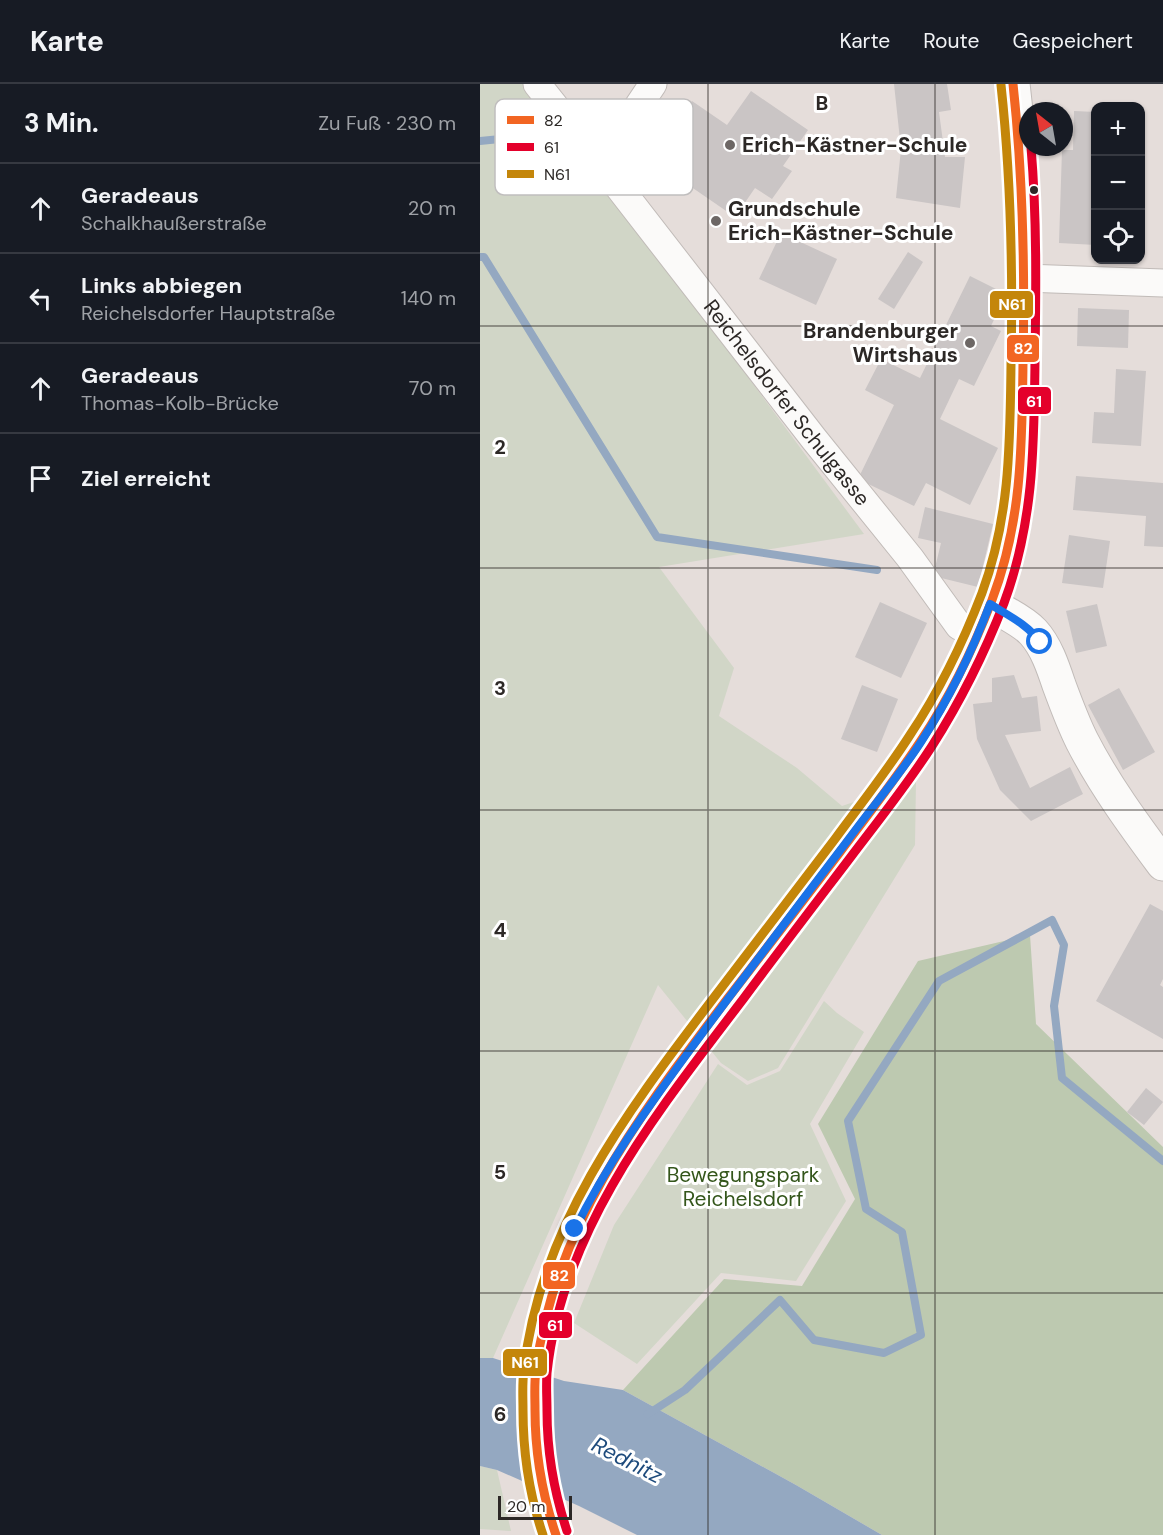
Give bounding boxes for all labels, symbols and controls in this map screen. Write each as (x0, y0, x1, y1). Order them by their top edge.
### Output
text: Karte (30, 23, 104, 60)
text: Karte (839, 27, 890, 55)
text: Route (923, 27, 979, 55)
text: Gespeichert (1012, 27, 1133, 55)
text: B (816, 90, 828, 116)
legend (495, 99, 693, 195)
north arrow (1019, 102, 1073, 156)
map controls (1091, 102, 1145, 264)
button: + (1091, 102, 1145, 156)
text: 3 Min. (24, 106, 99, 140)
text: Zu Fuß · 230 m (318, 110, 456, 136)
text: 82 (544, 110, 563, 131)
place label: Erich-Kästner-Schule (742, 131, 968, 159)
text: 61 (544, 137, 559, 158)
marker: Erich-Kästner-Schule (723, 138, 737, 152)
button: − (1091, 156, 1145, 210)
text: N61 (544, 164, 570, 185)
text: Geradeaus (81, 181, 199, 210)
unlabelled marker (1028, 184, 1040, 196)
icon: ahead (24, 192, 57, 225)
text: 20 m (408, 195, 456, 221)
place label: Grundschule Erich-Kästner-Schule (728, 195, 954, 247)
text: Schalkhaußerstraße (81, 210, 267, 236)
button: locate (1091, 210, 1145, 264)
marker: Grundschule Erich-Kästner-Schule (709, 214, 723, 228)
text: Links abbiegen (81, 271, 242, 300)
icon: left (24, 282, 57, 315)
text: 140 m (401, 285, 456, 311)
line badge: N61 (989, 290, 1034, 319)
street label: Reichelsdorfer Schulgasse (697, 294, 876, 512)
text: N61 (998, 294, 1026, 315)
text: Reichelsdorfer Hauptstraße (81, 300, 335, 326)
place label: Brandenburger Wirtshaus (803, 317, 958, 369)
line badge: 82 (1006, 334, 1040, 363)
marker: Brandenburger Wirtshaus (963, 336, 977, 350)
text: 82 (1013, 338, 1033, 359)
text: Geradeaus (81, 361, 199, 390)
icon: ahead (24, 372, 57, 405)
text: 70 m (409, 375, 456, 401)
line badge: 61 (1017, 386, 1052, 415)
text: Thomas-Kolb-Brücke (81, 390, 279, 416)
text: 61 (1026, 391, 1042, 412)
text: 2 (494, 434, 506, 460)
icon: arrive (24, 462, 57, 495)
text: Ziel erreicht (81, 464, 211, 493)
route start (1026, 628, 1052, 654)
text: 3 (494, 675, 506, 701)
text: 4 (494, 917, 507, 943)
text: 5 (494, 1159, 506, 1185)
park label: Bewegungspark Reichelsdorf (667, 1161, 820, 1213)
route end (561, 1215, 587, 1241)
line badge: 82 (542, 1261, 576, 1290)
text: 82 (549, 1265, 569, 1286)
line badge: 61 (538, 1311, 573, 1339)
text: 61 (547, 1315, 563, 1336)
line badge: N61 (502, 1348, 548, 1377)
text: N61 (511, 1352, 539, 1373)
text: 6 (494, 1401, 506, 1427)
water label: Rednitz (587, 1430, 668, 1490)
scale bar (498, 1493, 572, 1520)
text: 20 m (507, 1496, 546, 1517)

